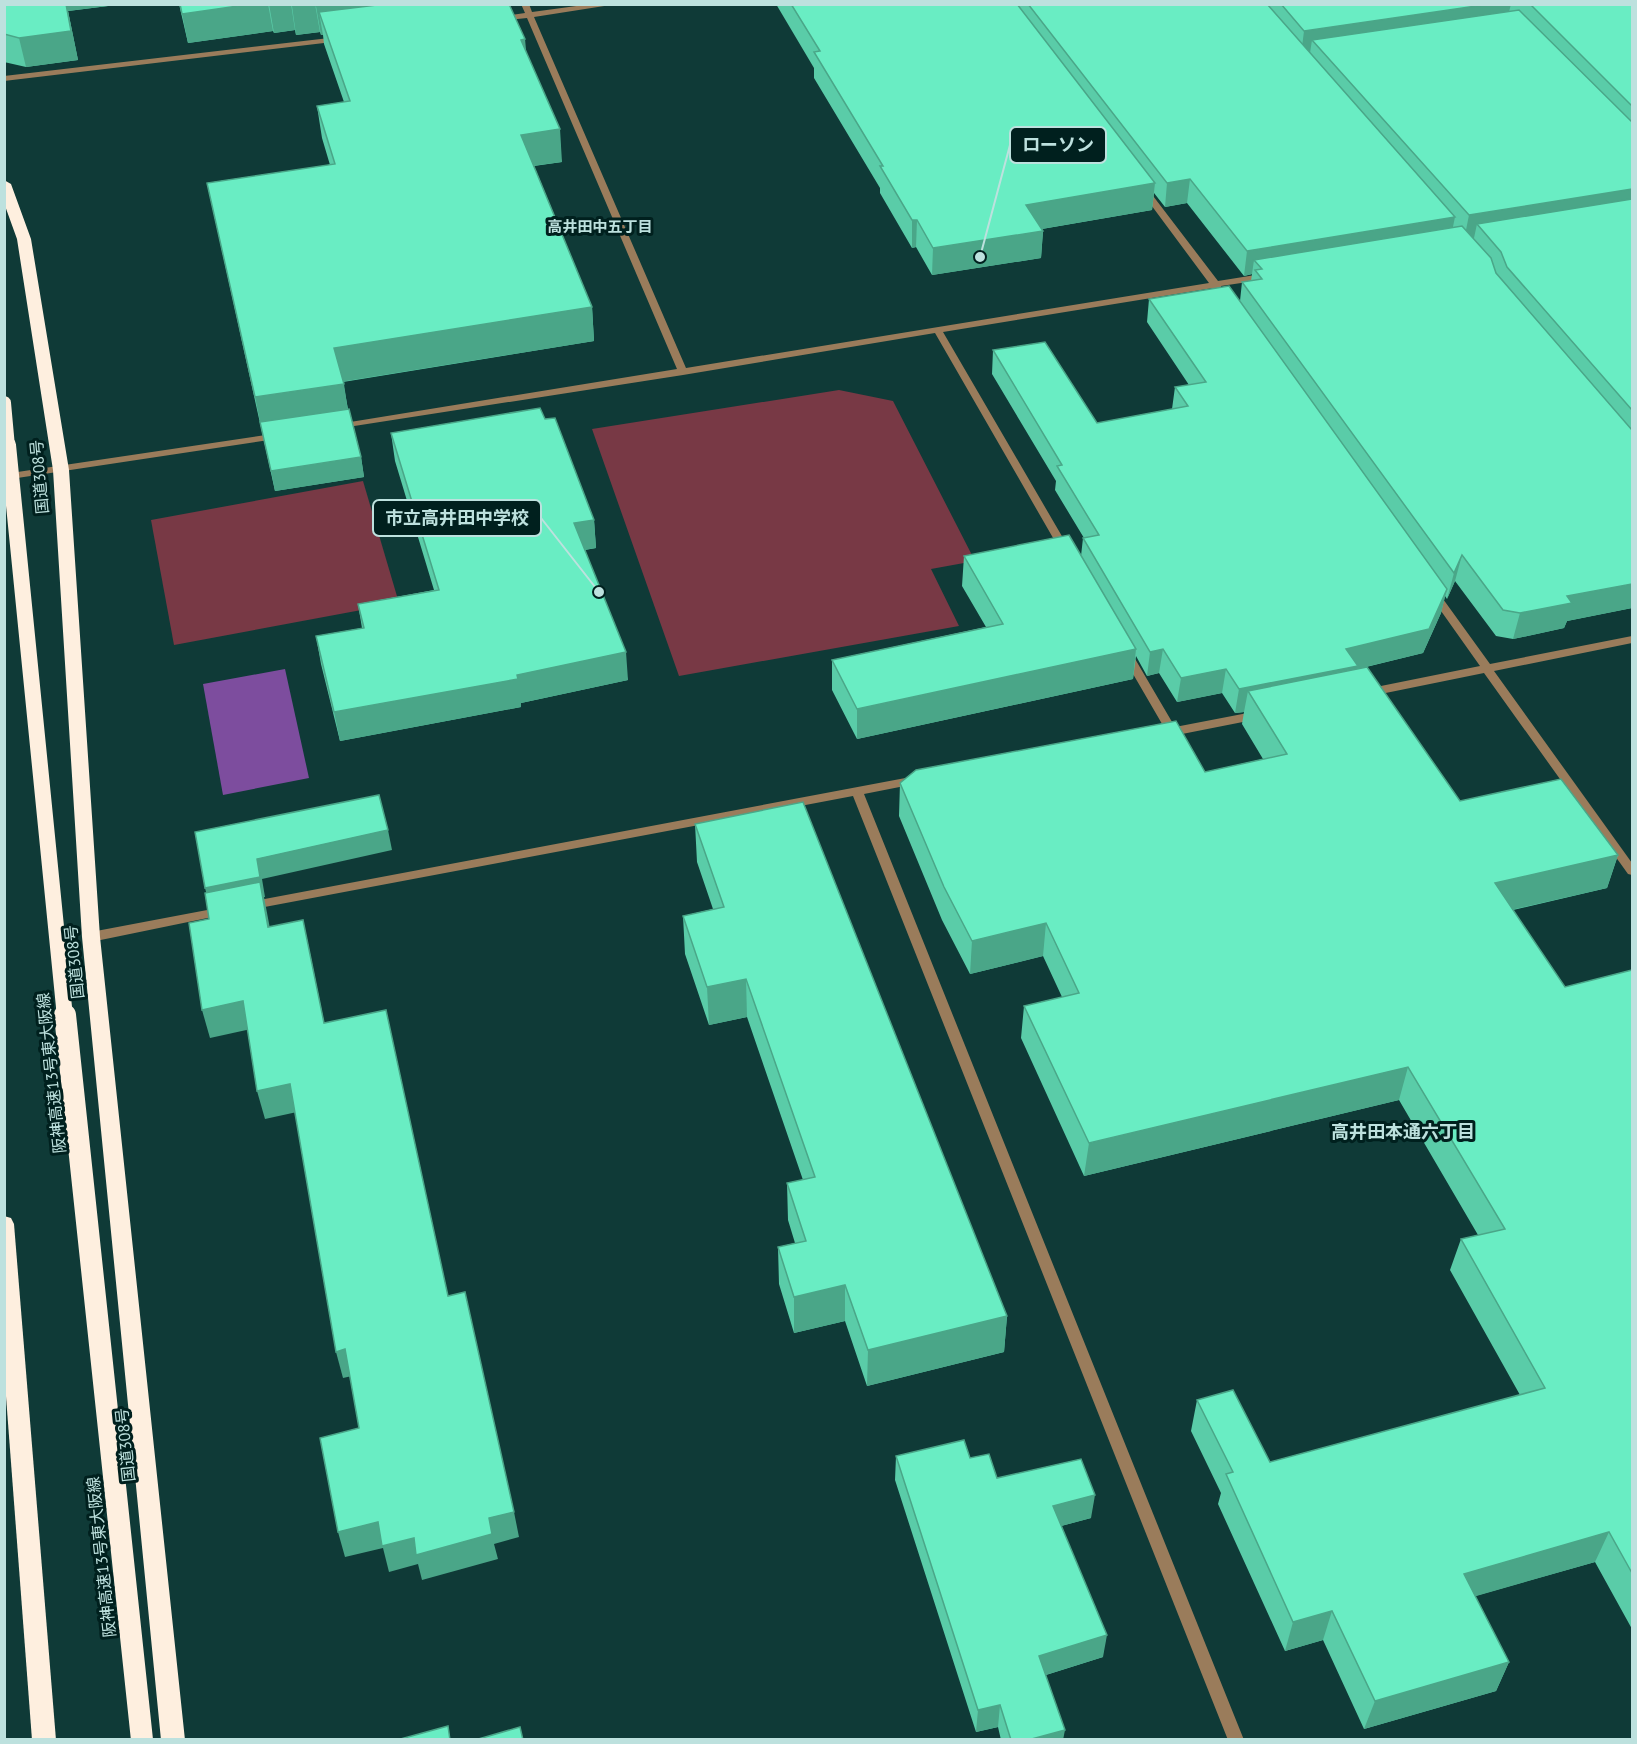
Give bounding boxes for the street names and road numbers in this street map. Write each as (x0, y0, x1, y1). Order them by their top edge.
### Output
street label: 国道308号 (26, 439, 52, 515)
street label: 国道308号 (60, 924, 88, 1000)
street label: 阪神高速13号東大阪線 (33, 992, 69, 1154)
street label: 国道308号 (111, 1407, 139, 1483)
street label: 阪神高速13号東大阪線 (83, 1476, 119, 1638)

